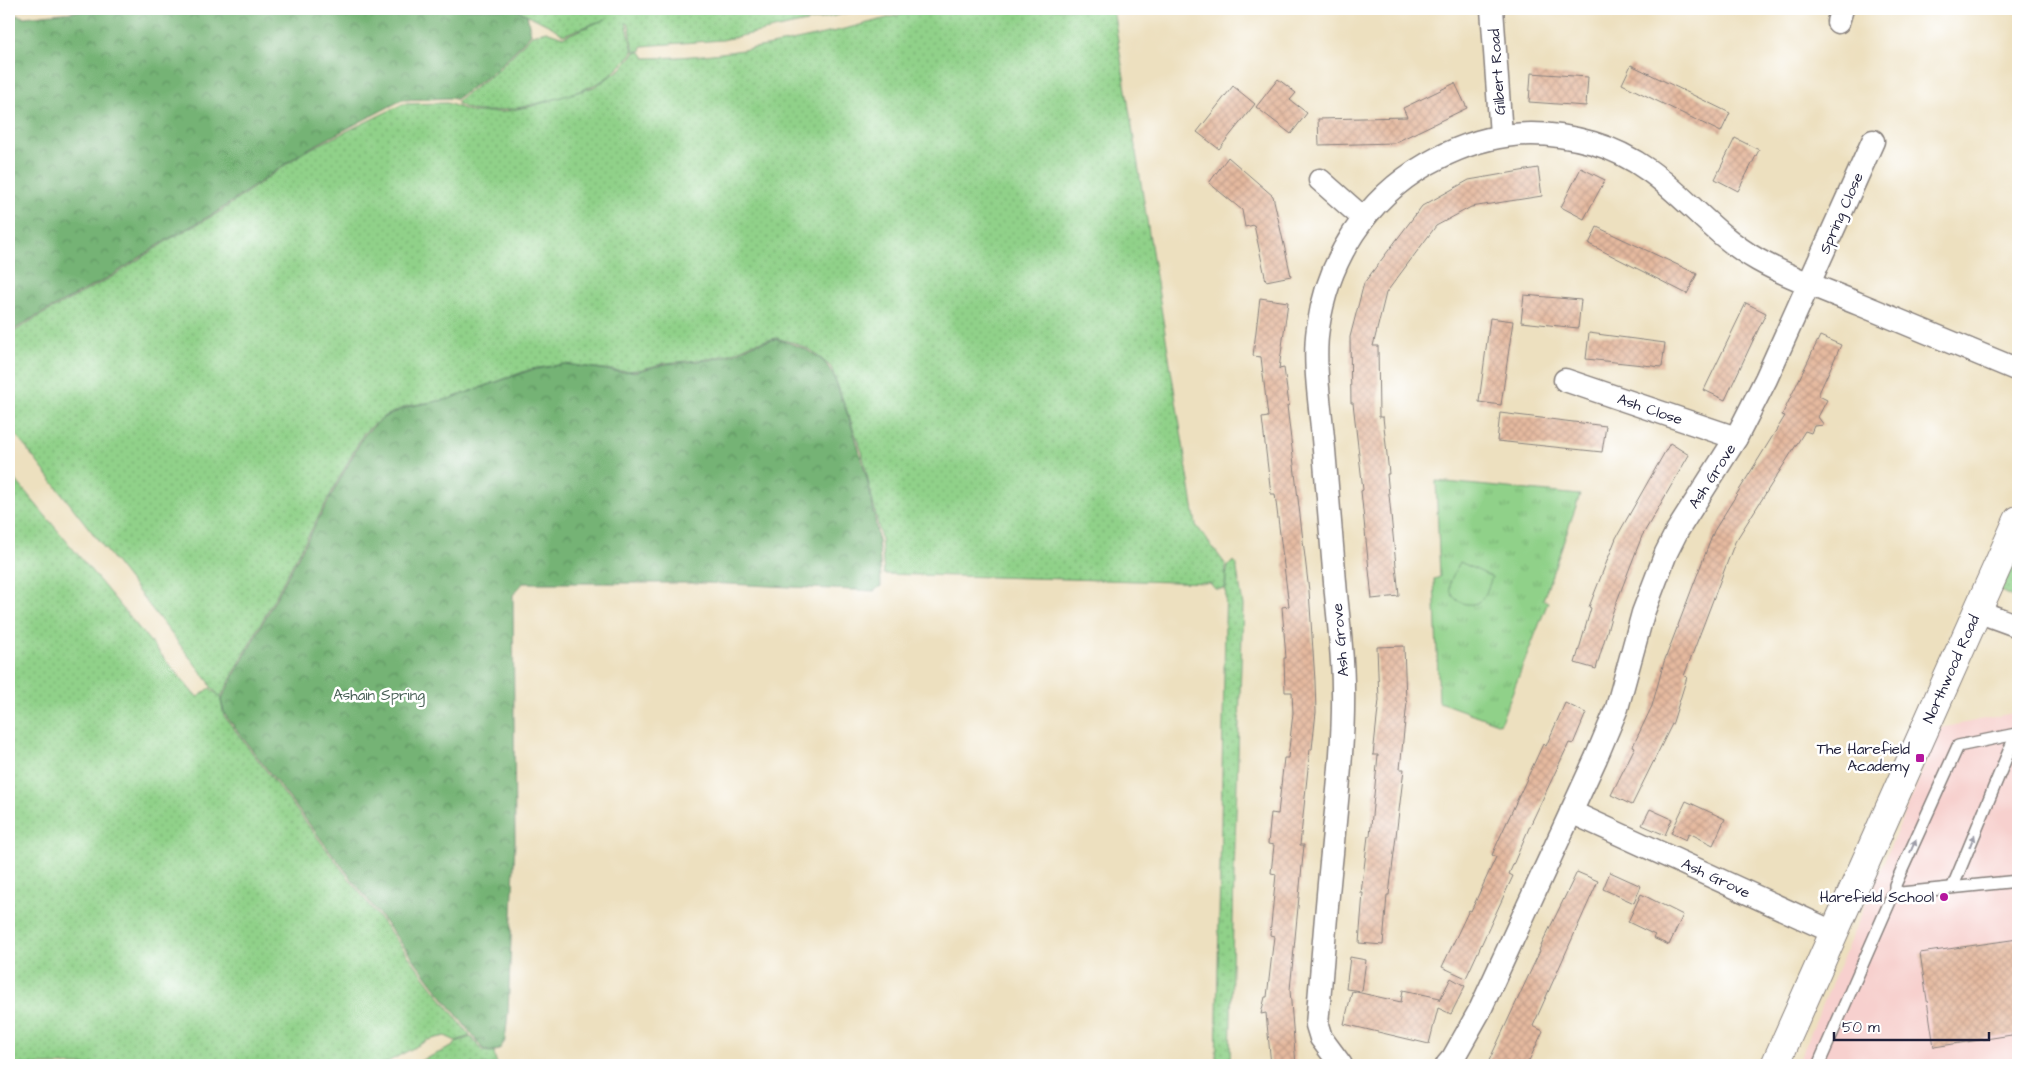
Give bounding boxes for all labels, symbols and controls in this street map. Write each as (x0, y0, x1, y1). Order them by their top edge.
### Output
street label: Gilbert Road (1484, 28, 1511, 116)
street label: Spring Close (1814, 169, 1870, 258)
street label: Ash Close (1614, 389, 1685, 430)
street label: Ash Grove (1684, 440, 1741, 513)
street label: Ash Grove (1327, 602, 1354, 678)
street label: Northwood Road (1918, 611, 1985, 727)
park label: Ashain Spring (333, 685, 425, 707)
place label: The Harefield Academy (1817, 739, 1910, 778)
marker: The Harefield Academy (1914, 752, 1926, 764)
one-way arrow (1968, 833, 1976, 848)
one-way arrow (1909, 838, 1918, 853)
street label: Ash Grove (1678, 853, 1754, 904)
place label: Harefield School (1820, 887, 1934, 908)
marker: Harefield School (1938, 891, 1950, 903)
scale bar (1834, 1009, 1990, 1041)
text: 50 m (1842, 1017, 1880, 1038)

